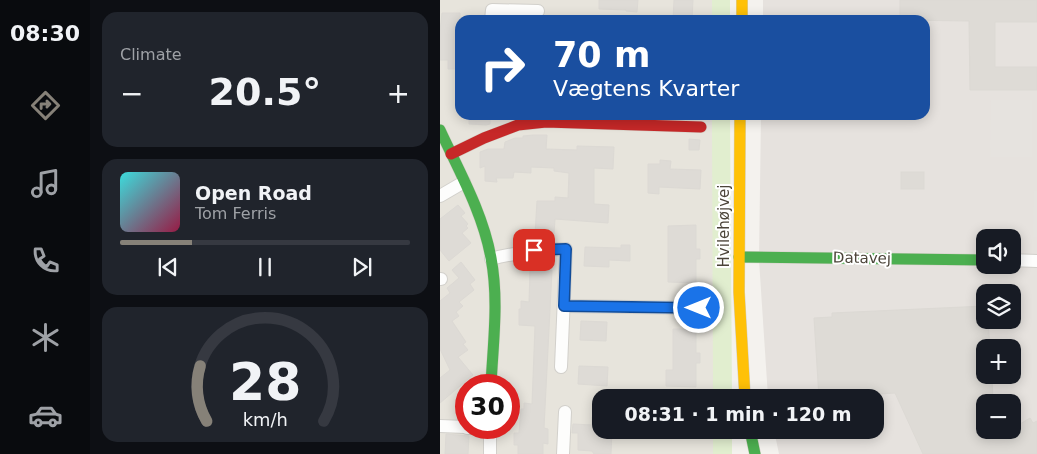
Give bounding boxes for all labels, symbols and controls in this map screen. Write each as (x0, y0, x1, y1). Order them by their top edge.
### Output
text: 08:30 (10, 21, 80, 46)
icon: right (470, 35, 535, 100)
text: 70 m (553, 35, 650, 75)
text: Climate (120, 45, 182, 64)
text: 20.5° (209, 70, 321, 114)
text: Vægtens Kvarter (553, 76, 739, 101)
text: − (120, 77, 143, 110)
text: + (387, 77, 410, 110)
icon: directions (28, 88, 63, 123)
icon: music (28, 166, 63, 201)
text: Open Road (195, 182, 312, 204)
street label: Hvilehøjvej (715, 185, 733, 267)
text: Tom Ferris (195, 204, 276, 223)
pin (513, 229, 555, 271)
map controls (976, 229, 1021, 439)
button: sound (976, 229, 1021, 274)
icon: arrive (520, 236, 548, 264)
icon: phone (28, 243, 63, 278)
street label: Datavej (833, 248, 891, 268)
icon: previous (154, 253, 182, 281)
icon: pause (251, 253, 279, 281)
icon: next (348, 253, 376, 281)
position arrow (672, 281, 724, 333)
button: layers (976, 284, 1021, 329)
icon: climate (28, 320, 63, 355)
button: + (976, 339, 1021, 384)
text: 28 (229, 352, 301, 412)
speed limit sign: 30 (455, 374, 520, 439)
button: − (976, 394, 1021, 439)
icon: car (28, 398, 63, 433)
text: 08:31 · 1 min · 120 m (624, 403, 852, 425)
text: km/h (242, 409, 288, 430)

